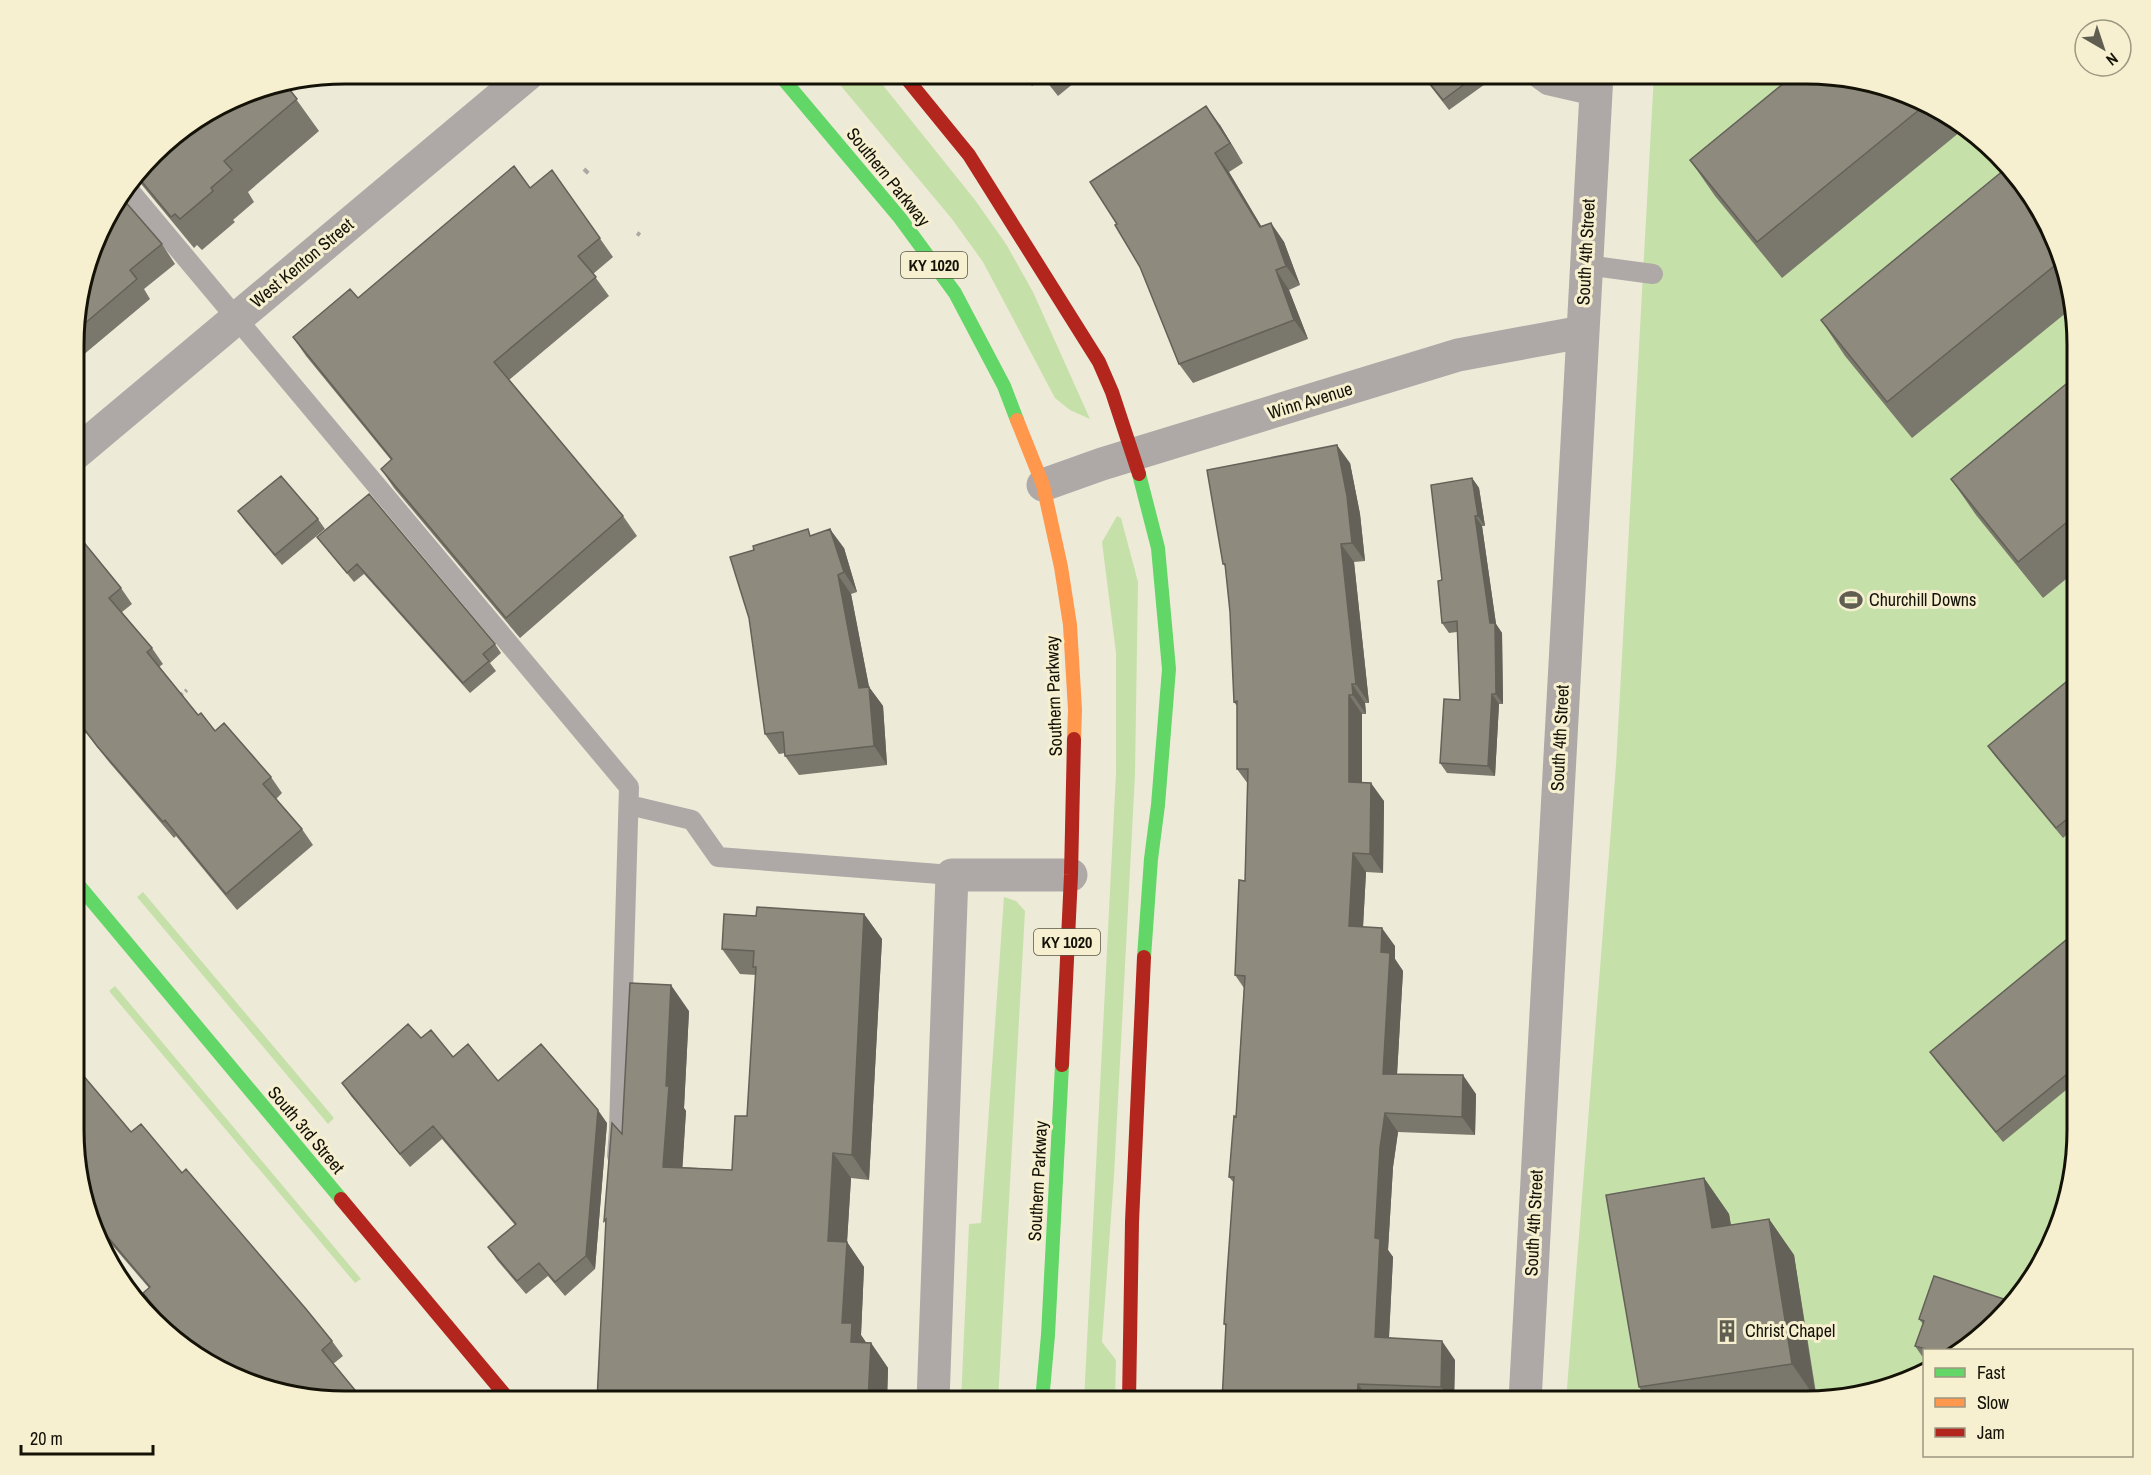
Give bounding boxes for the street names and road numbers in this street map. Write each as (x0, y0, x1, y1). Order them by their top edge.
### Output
street label: Southern Parkway (841, 122, 936, 232)
street label: South 4th Street (1570, 198, 1601, 306)
street label: West Kenton Street (245, 212, 359, 313)
road number: KY 1020 (901, 252, 967, 278)
street label: Winn Avenue (1264, 376, 1355, 425)
street label: Southern Parkway (1039, 635, 1068, 757)
street label: South 4th Street (1544, 684, 1575, 792)
road number: KY 1020 (1034, 929, 1100, 955)
street label: South 3rd Street (262, 1080, 351, 1179)
street label: Southern Parkway (1022, 1119, 1053, 1242)
street label: South 4th Street (1518, 1169, 1549, 1277)

